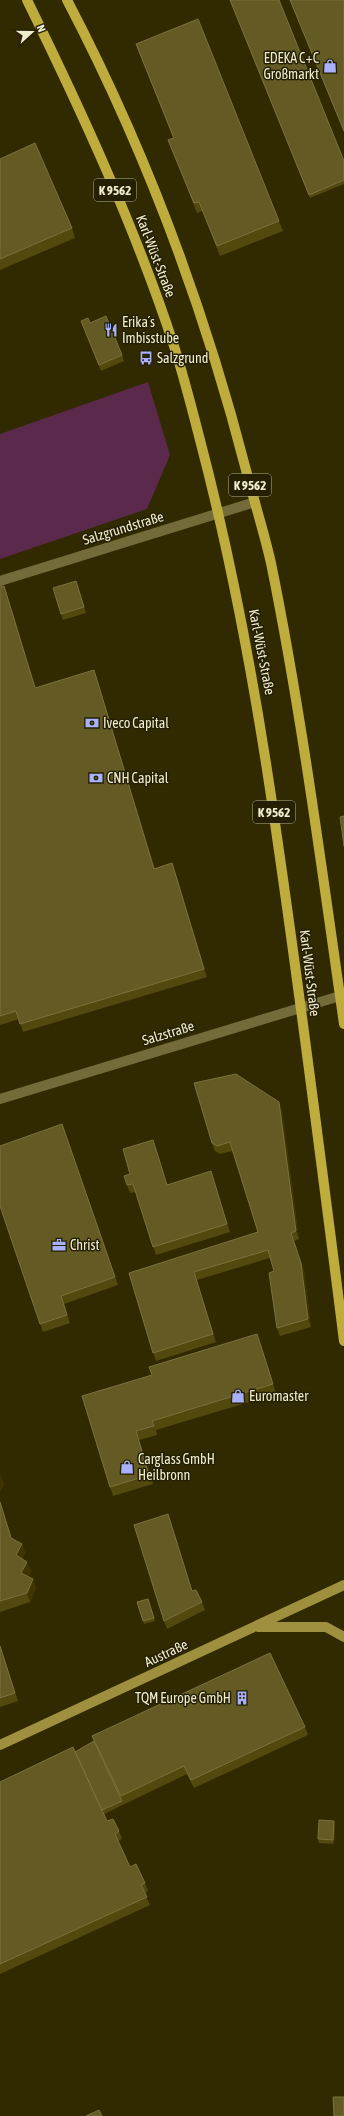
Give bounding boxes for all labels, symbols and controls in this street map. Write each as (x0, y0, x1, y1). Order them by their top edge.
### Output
north arrow (12, 12, 52, 52)
text: N (35, 23, 48, 34)
place label: EDEKA C+C Großmarkt (263, 50, 320, 82)
shop icon: EDEKA C+C Großmarkt (322, 58, 338, 74)
road number: K 9562 (94, 179, 136, 201)
street label: Karl-Wüst-Straße (133, 213, 179, 299)
place label: Erika´s Imbisstube (122, 314, 179, 346)
restaurant icon: Erika´s Imbisstube (103, 322, 119, 338)
bus stop icon: Salzgrund (138, 350, 154, 366)
place label: Salzgrund (157, 350, 208, 366)
road number: K 9562 (229, 474, 271, 496)
street label: Salzgrundstraße (81, 508, 165, 548)
street label: Karl-Wüst-Straße (246, 608, 278, 696)
bank icon: Iveco Capital (84, 715, 100, 731)
place label: Iveco Capital (103, 715, 169, 731)
bank icon: CNH Capital (88, 770, 104, 786)
place label: CNH Capital (107, 770, 169, 786)
road number: K 9562 (253, 801, 295, 823)
street label: Karl-Wüst-Straße (297, 929, 323, 1017)
street label: Salzstraße (140, 1018, 196, 1048)
office icon: Christ (51, 1237, 67, 1253)
place label: Christ (70, 1237, 99, 1253)
shop icon: Euromaster (230, 1388, 246, 1404)
place label: Euromaster (249, 1388, 309, 1404)
place label: Carglass GmbH Heilbronn (138, 1451, 215, 1483)
shop icon: Carglass GmbH Heilbronn (119, 1459, 135, 1475)
street label: Austraße (142, 1636, 190, 1670)
place label: TQM Europe GmbH (135, 1690, 231, 1706)
building icon: TQM Europe GmbH (234, 1690, 250, 1706)

